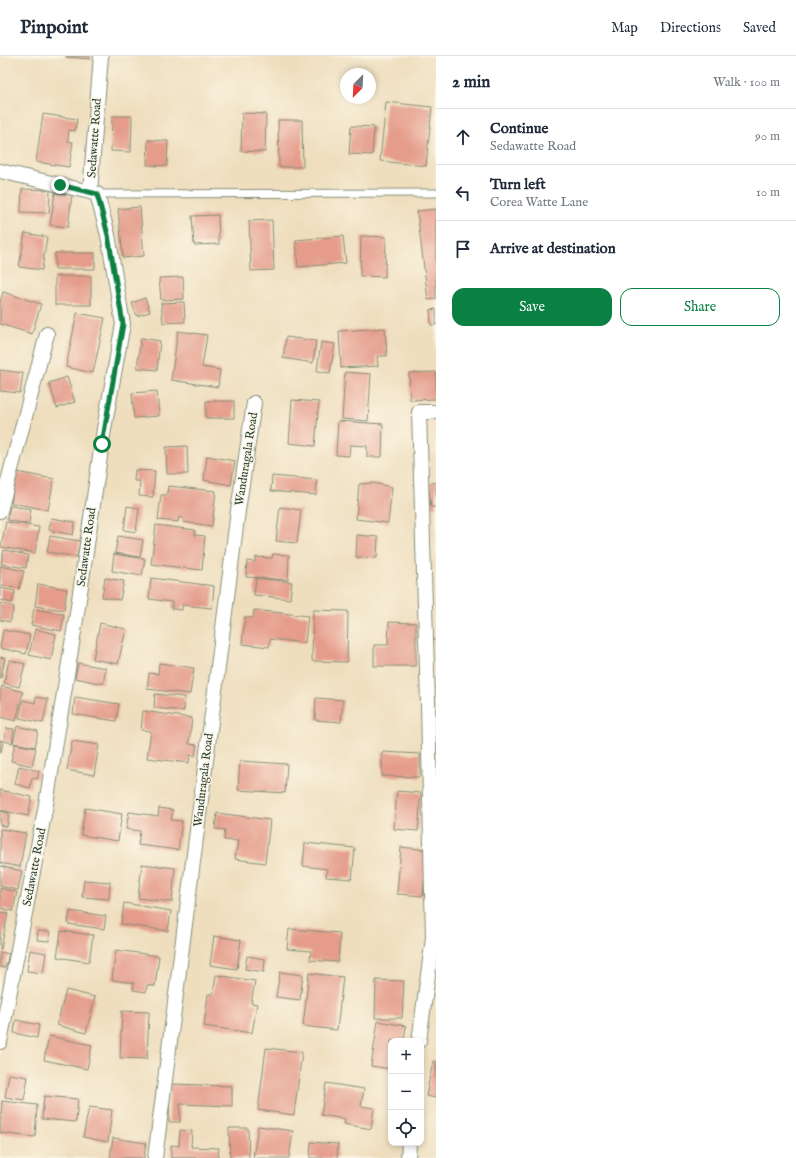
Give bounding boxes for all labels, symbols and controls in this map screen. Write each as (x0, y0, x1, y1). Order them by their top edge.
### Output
text: Pinpoint (20, 16, 88, 40)
text: Map (611, 19, 638, 37)
text: Directions (660, 19, 721, 37)
text: Saved (743, 19, 776, 37)
north arrow (340, 68, 376, 104)
text: 2 min (452, 72, 490, 93)
text: Walk · 100 m (713, 74, 780, 91)
street label: Sedawatte Road (84, 97, 105, 178)
text: Continue (490, 119, 548, 138)
icon: ahead (452, 126, 474, 148)
text: 90 m (755, 128, 780, 145)
text: Sedawatte Road (490, 138, 576, 155)
text: Turn left (490, 175, 546, 194)
route end (51, 176, 69, 194)
icon: left (452, 182, 474, 204)
text: 10 m (756, 184, 780, 201)
text: Corea Watte Lane (490, 194, 588, 211)
icon: arrive (452, 238, 474, 260)
text: Arrive at destination (490, 239, 616, 258)
button: Save (452, 288, 612, 326)
button: Share (620, 288, 780, 326)
street label: Wanduragala Road (232, 411, 261, 507)
route start (93, 435, 111, 453)
street label: Sedawatte Road (74, 506, 100, 588)
street label: Wanduragala Road (190, 732, 217, 828)
street label: Sedawatte Road (20, 826, 50, 908)
map controls (388, 1038, 424, 1146)
button: + (388, 1038, 424, 1074)
button: − (388, 1074, 424, 1110)
button: locate (388, 1110, 424, 1146)

